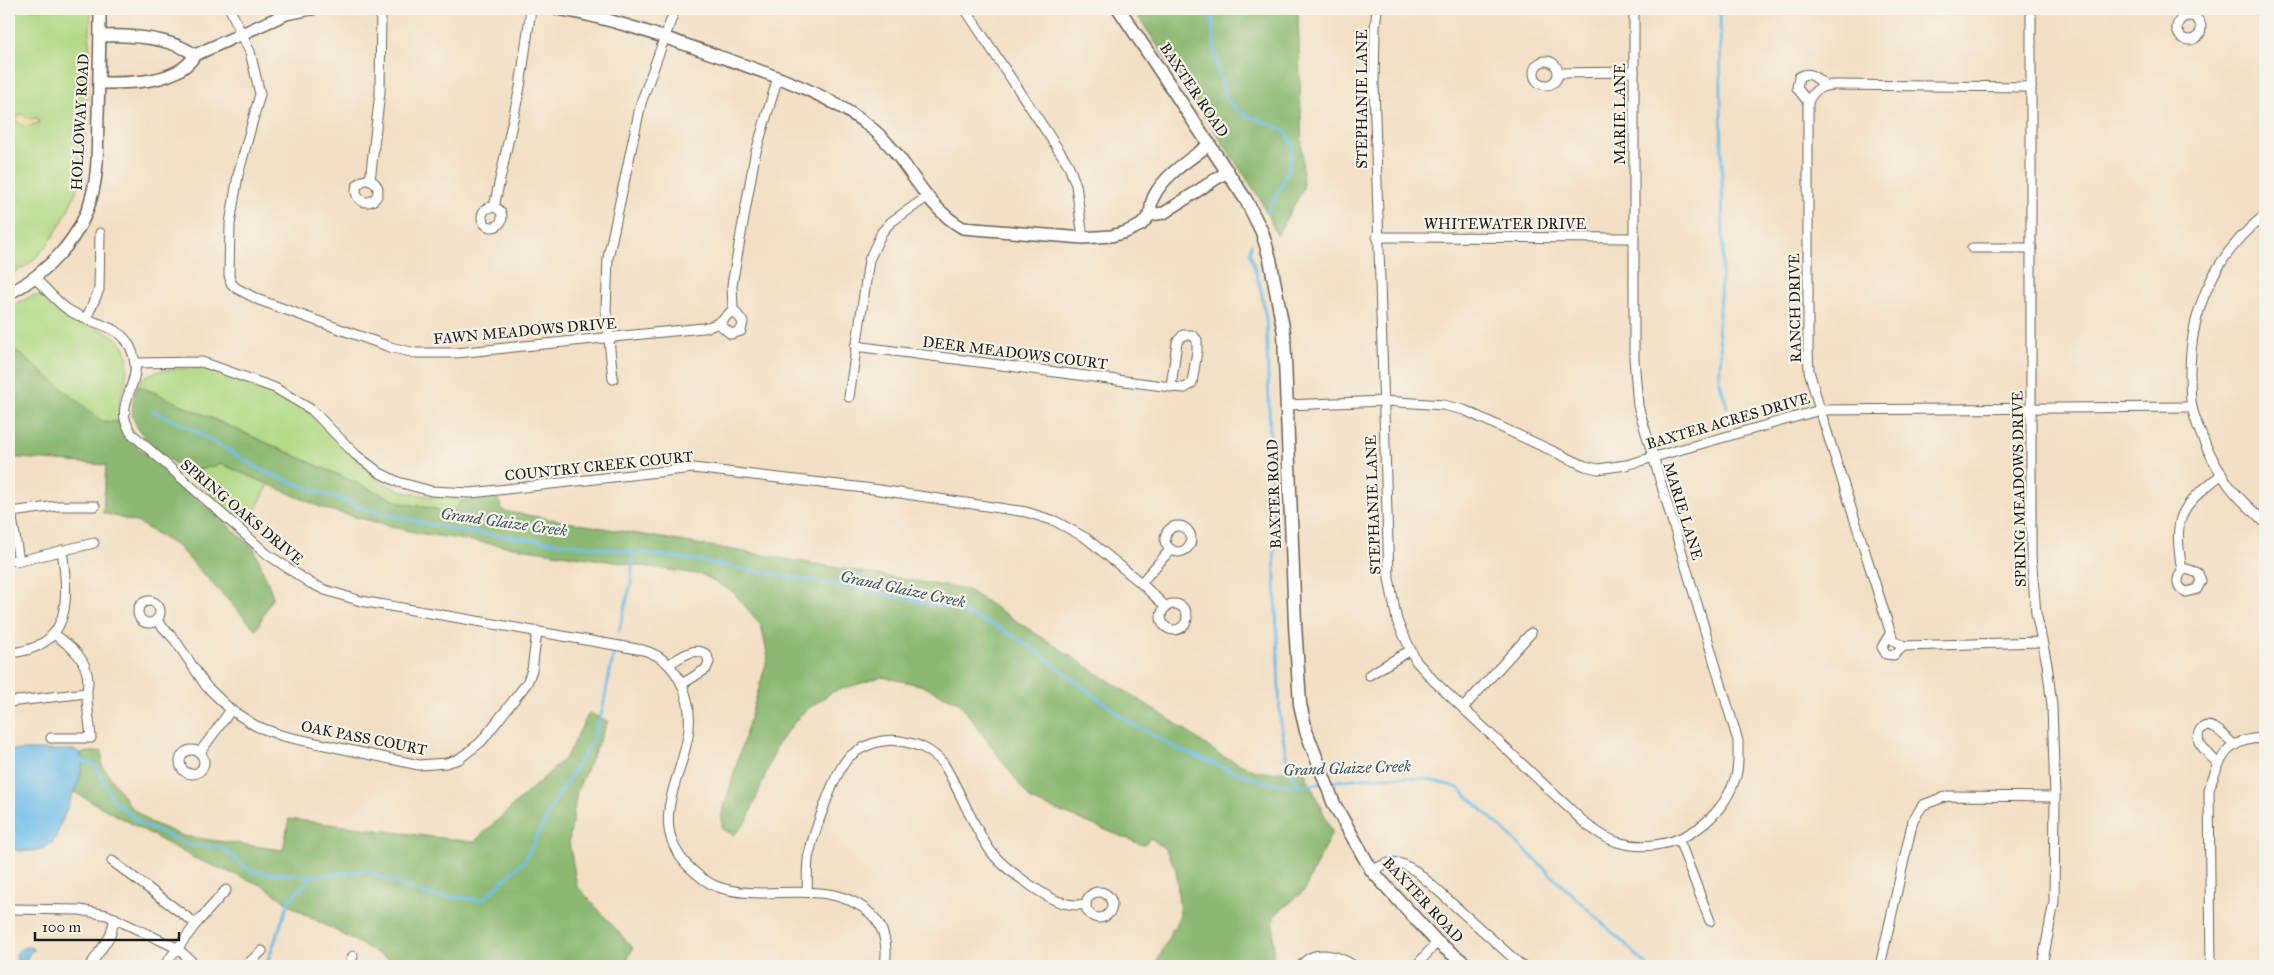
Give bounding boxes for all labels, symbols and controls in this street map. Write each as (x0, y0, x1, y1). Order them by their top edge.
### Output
street label: STEPHANIE LANE (1353, 29, 1371, 169)
street label: BAXTER ROAD (1156, 39, 1232, 141)
street label: HOLLOWAY ROAD (67, 53, 93, 191)
street label: MARIE LANE (1611, 63, 1629, 165)
street label: WHITEWATER DRIVE (1424, 215, 1586, 233)
street label: RANCH DRIVE (1785, 253, 1805, 363)
street label: FAWN MEADOWS DRIVE (433, 314, 618, 348)
street label: DEER MEADOWS COURT (921, 333, 1109, 373)
street label: BAXTER ACRES DRIVE (1644, 389, 1812, 453)
street label: SPRING MEADOWS DRIVE (2008, 390, 2030, 587)
street label: STEPHANIE LANE (1362, 435, 1384, 575)
street label: BAXTER ROAD (1263, 439, 1285, 549)
street label: COUNTRY CREEK COURT (504, 447, 694, 485)
street label: SPRING OAKS DRIVE (177, 455, 307, 569)
street label: MARIE LANE (1660, 460, 1707, 562)
water label: Grand Glaize Creek (439, 504, 569, 540)
water label: Grand Glaize Creek (839, 566, 967, 612)
street label: OAK PASS COURT (299, 717, 429, 759)
water label: Grand Glaize Creek (1283, 756, 1411, 780)
street label: BAXTER ROAD (1379, 854, 1467, 946)
scale bar (35, 910, 179, 942)
text: 100 m (42, 918, 82, 936)

